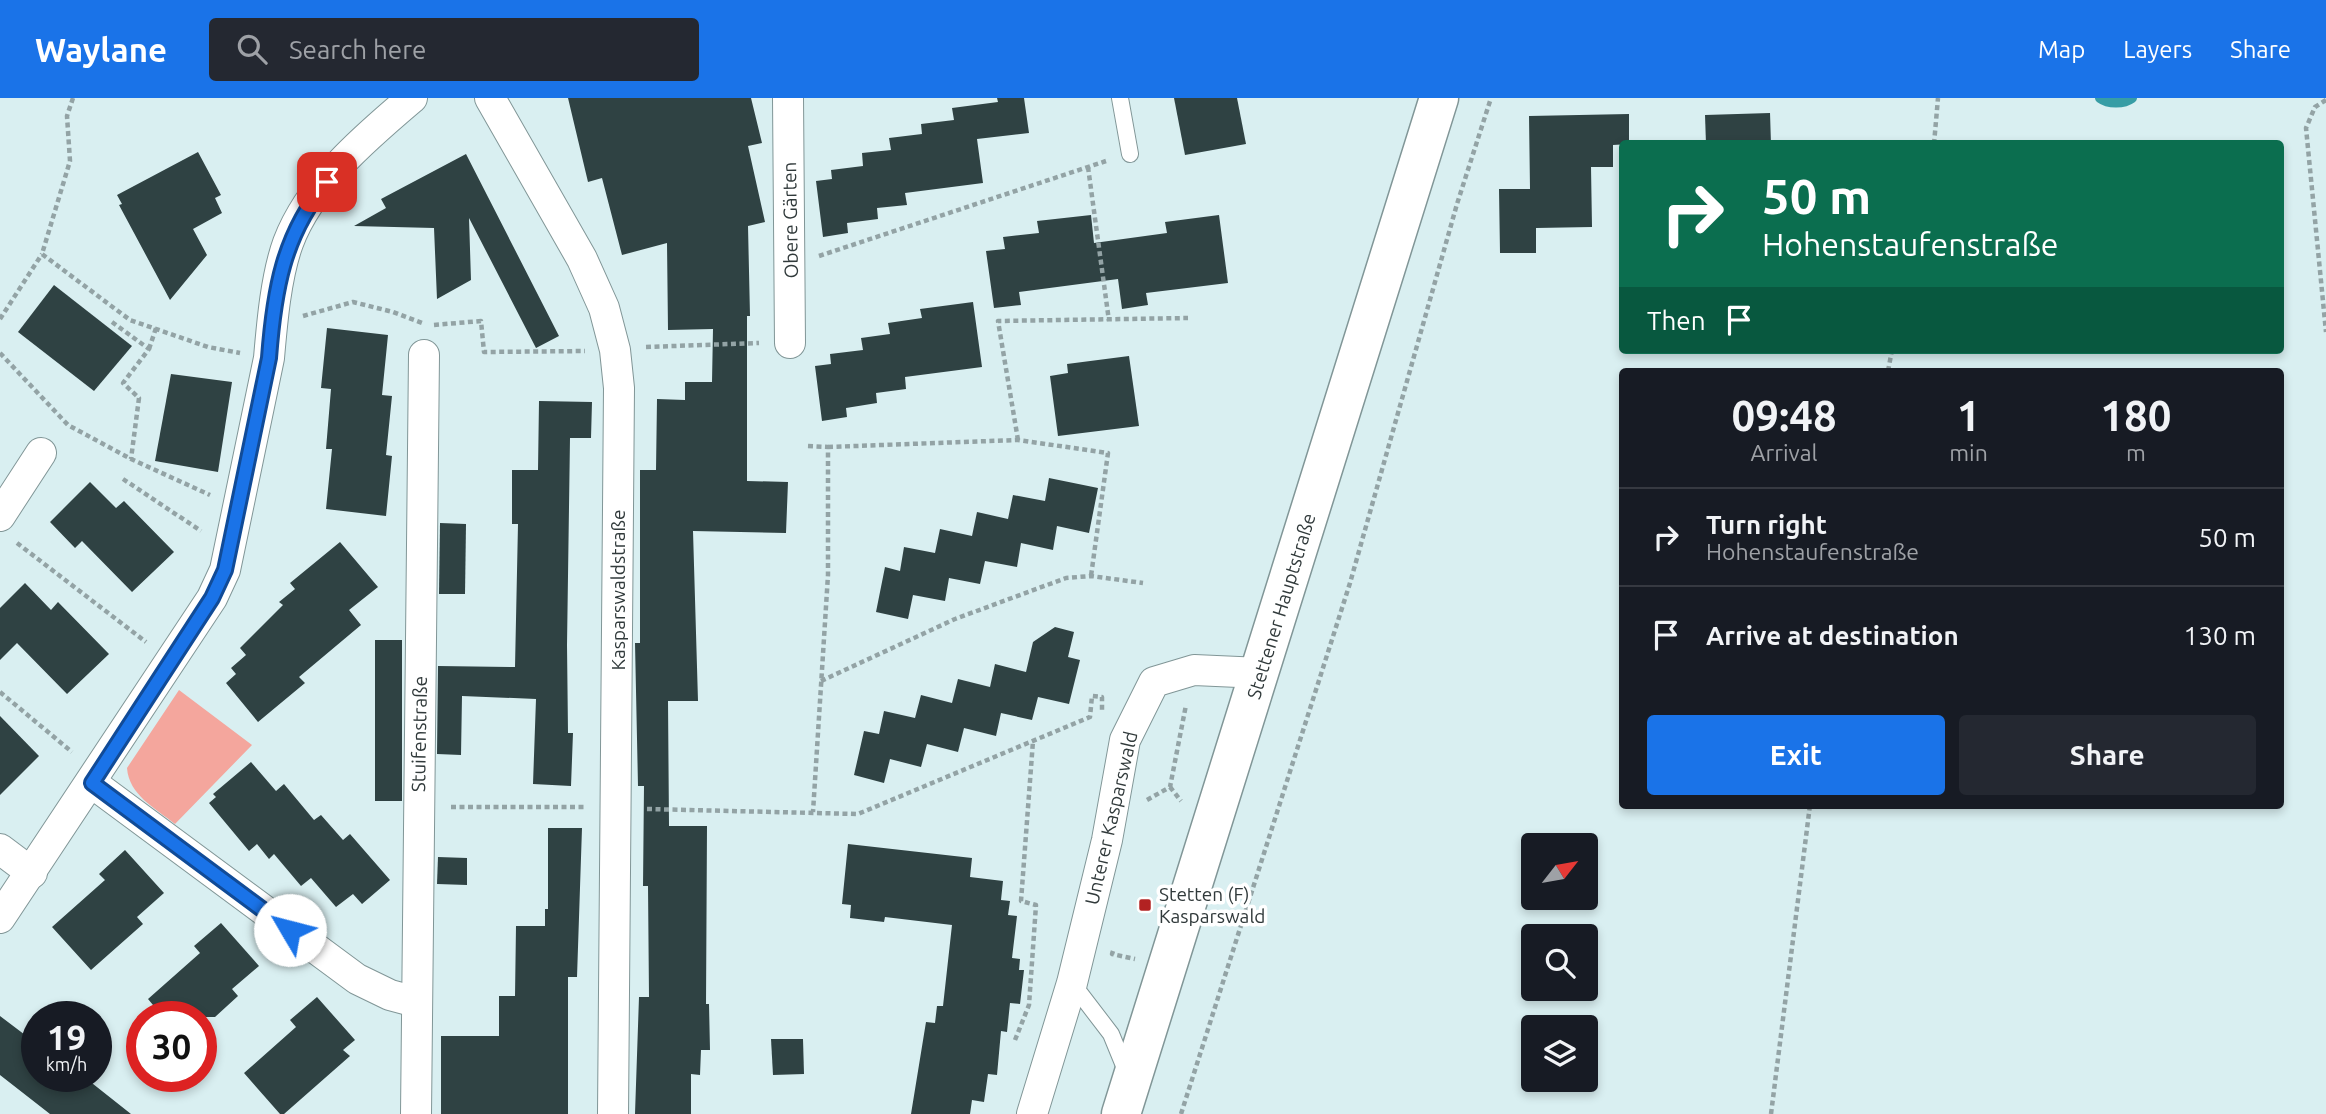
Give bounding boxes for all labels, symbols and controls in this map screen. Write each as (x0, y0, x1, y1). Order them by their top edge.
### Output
search box (209, 18, 699, 81)
icon: search (233, 30, 271, 68)
text: Waylane (35, 31, 167, 68)
text: Search here (289, 35, 426, 64)
text: Map (2038, 36, 2085, 63)
text: Layers (2123, 36, 2192, 63)
text: Share (2230, 36, 2291, 63)
pin (297, 152, 357, 212)
street label: Obere Gärten (778, 161, 802, 279)
icon: arrive (308, 163, 346, 201)
icon: right (1647, 168, 1738, 259)
text: 50 m (1762, 168, 1871, 223)
text: Hohenstaufenstraße (1762, 226, 2058, 262)
icon: arrive (1720, 301, 1758, 339)
text: Then (1647, 306, 1706, 335)
text: 09:48 (1732, 392, 1837, 439)
text: 1 (1957, 392, 1980, 439)
text: 180 (2100, 392, 2171, 439)
text: Arrival (1751, 440, 1818, 465)
text: min (1949, 440, 1988, 465)
text: m (2126, 440, 2146, 465)
street label: Kasparswaldstraße (607, 509, 629, 671)
street label: Stettener Hauptstraße (1242, 510, 1320, 702)
text: Turn right (1706, 510, 1827, 539)
icon: right (1647, 518, 1685, 556)
text: 50 m (2198, 523, 2256, 552)
text: Hohenstaufenstraße (1706, 539, 1919, 564)
icon: arrive (1647, 616, 1685, 654)
text: Arrive at destination (1706, 621, 1959, 650)
text: 130 m (2184, 621, 2256, 650)
street label: Stuifenstraße (407, 676, 431, 792)
button: Exit (1647, 715, 1945, 795)
button: Share (1959, 715, 2256, 795)
street label: Unterer Kasparswald (1080, 729, 1142, 907)
north arrow (1521, 833, 1598, 910)
map controls (1521, 833, 1598, 1092)
place label: Stetten (F) Kasparswald (1159, 883, 1265, 927)
position arrow (253, 893, 327, 967)
marker: Stetten (F) Kasparswald (1137, 897, 1153, 913)
button: search (1521, 924, 1598, 1001)
speed limit sign: 30 (126, 1001, 217, 1092)
button: layers (1521, 1015, 1598, 1092)
text: 19 (47, 1017, 86, 1057)
text: km/h (46, 1054, 87, 1074)

